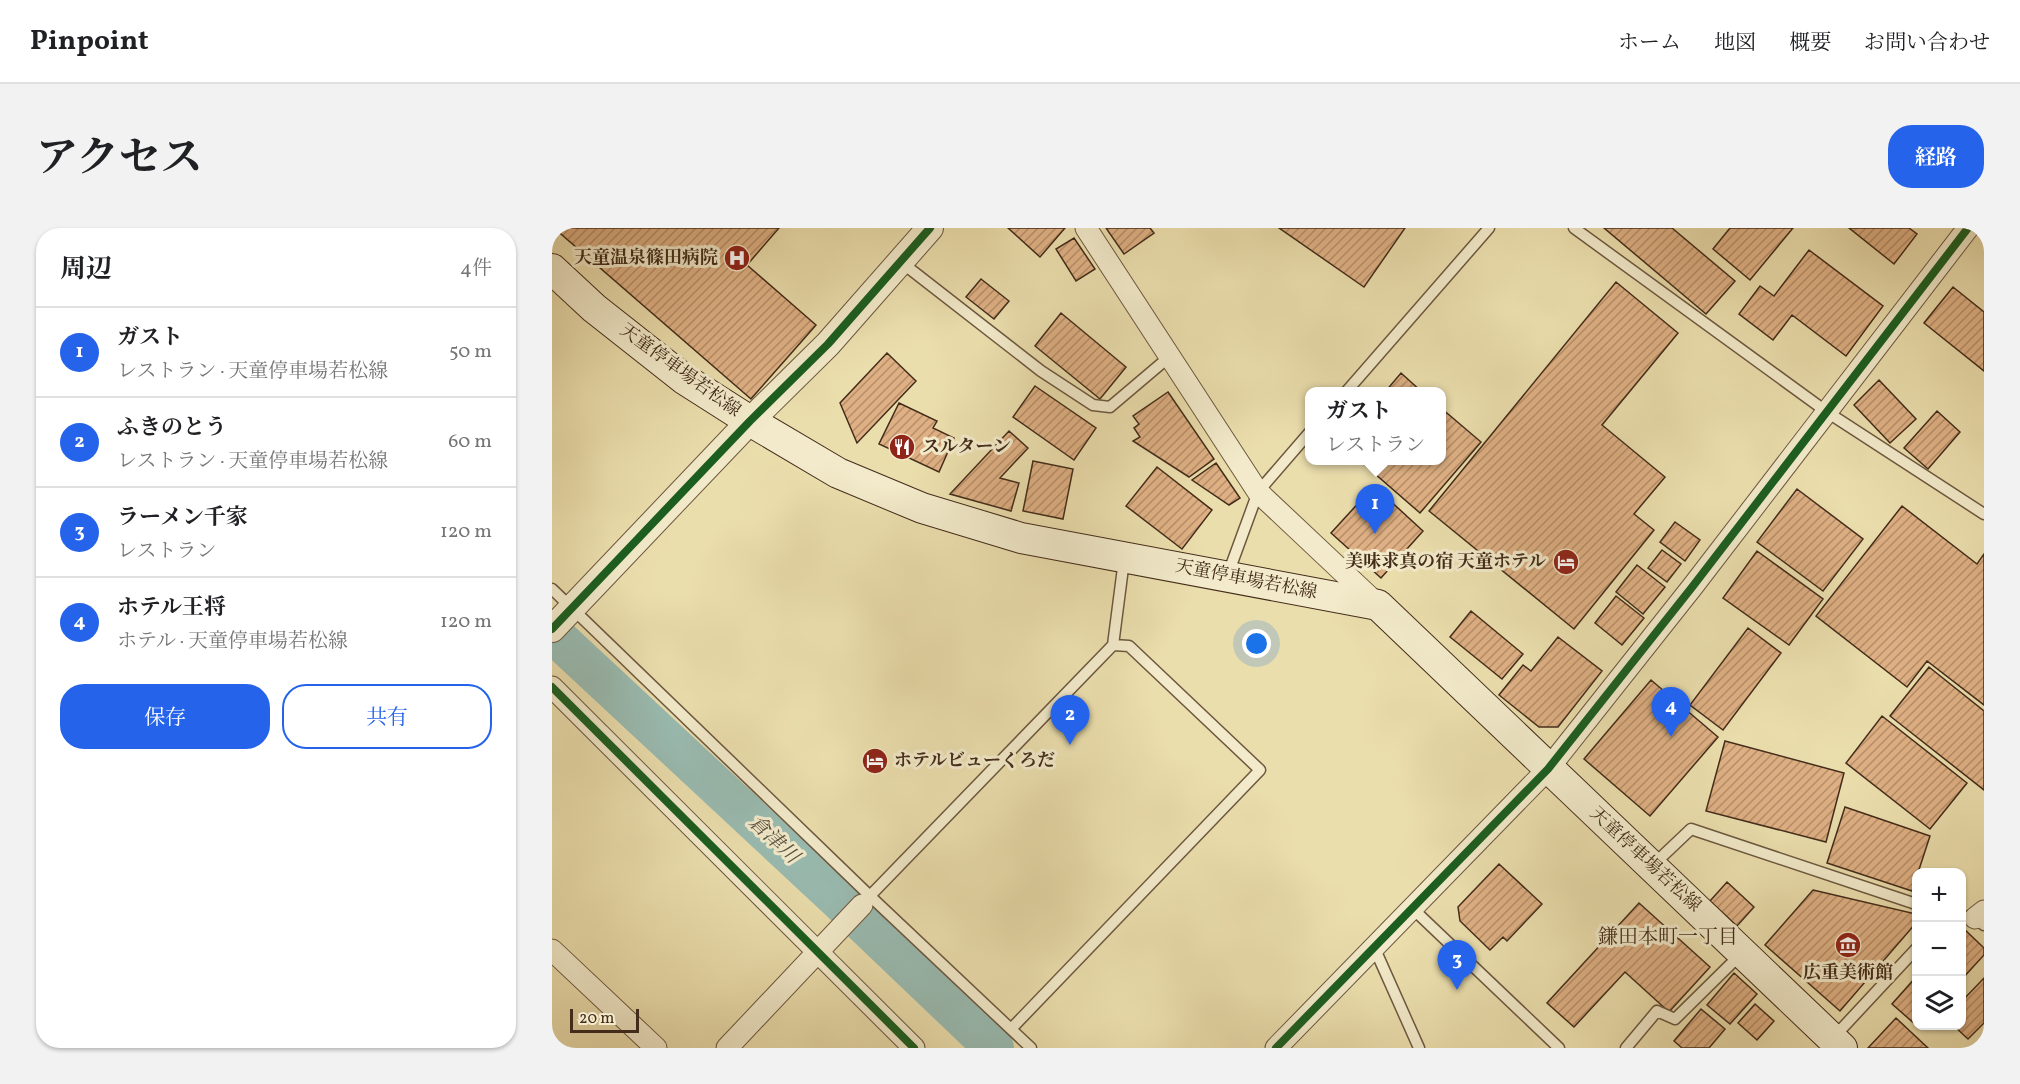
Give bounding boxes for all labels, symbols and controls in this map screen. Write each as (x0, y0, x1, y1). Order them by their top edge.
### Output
text: Pinpoint (30, 22, 148, 61)
text: ホーム (1618, 29, 1681, 58)
text: 地図 (1714, 29, 1756, 58)
text: 概要 (1789, 29, 1831, 58)
text: お問い合わせ (1864, 29, 1990, 58)
button: 経路 (1888, 125, 1984, 188)
text: アクセス (36, 131, 203, 190)
hospital icon: 天童温泉篠田病院 (722, 243, 752, 273)
place label: 天童温泉篠田病院 (574, 246, 718, 271)
text: 周辺 (60, 252, 112, 288)
text: 4件 (460, 255, 492, 283)
street label: 天童停車場若松線 (614, 319, 746, 423)
text: ガスト (117, 323, 183, 354)
text: 1 (75, 338, 84, 366)
text: 50 m (449, 338, 492, 366)
text: レストラン · 天童停車場若松線 (117, 358, 388, 386)
popup (1305, 387, 1446, 465)
text: ガスト (1326, 397, 1392, 428)
text: ふきのとう (117, 413, 227, 444)
text: 2 (74, 428, 85, 456)
text: 60 m (448, 428, 492, 456)
restaurant icon: スルターン (887, 432, 917, 462)
text: レストラン (1326, 432, 1425, 460)
place label: スルターン (922, 435, 1011, 460)
text: レストラン · 天童停車場若松線 (117, 448, 388, 476)
pin: 1 (1356, 484, 1394, 534)
text: ラーメン千家 (117, 503, 248, 534)
text: 3 (74, 518, 85, 546)
text: 120 m (440, 518, 492, 546)
text: レストラン (117, 538, 216, 566)
hotel icon: 美味求真の宿 天童ホテル (1551, 547, 1581, 577)
place label: 美味求真の宿 天童ホテル (1345, 550, 1546, 575)
street label: 天童停車場若松線 (1173, 554, 1319, 606)
text: ホテル王将 (117, 593, 226, 624)
text: 4 (73, 608, 86, 636)
text: 120 m (440, 608, 492, 636)
text: ホテル · 天童停車場若松線 (117, 628, 348, 656)
your location (1242, 629, 1271, 658)
button: 保存 (60, 684, 270, 749)
button: 共有 (282, 684, 492, 749)
pin: 4 (1652, 688, 1690, 737)
pin: 2 (1050, 696, 1090, 745)
hotel icon: ホテルビューくろだ (860, 746, 890, 776)
place label: ホテルビューくろだ (894, 749, 1055, 774)
street label: 天童停車場若松線 (1584, 802, 1706, 918)
water label: 倉津川 (742, 809, 806, 872)
map controls (1912, 868, 1966, 1030)
button: + (1912, 868, 1966, 922)
button: − (1912, 922, 1966, 976)
district label: 鎌田本町一丁目 (1598, 924, 1738, 952)
museum icon: 広重美術館 (1833, 930, 1863, 960)
pin: 3 (1438, 940, 1476, 990)
place label: 広重美術館 (1803, 961, 1893, 986)
button: layers (1912, 976, 1966, 1030)
scale bar (570, 1006, 639, 1034)
text: 20 m (579, 1008, 614, 1030)

